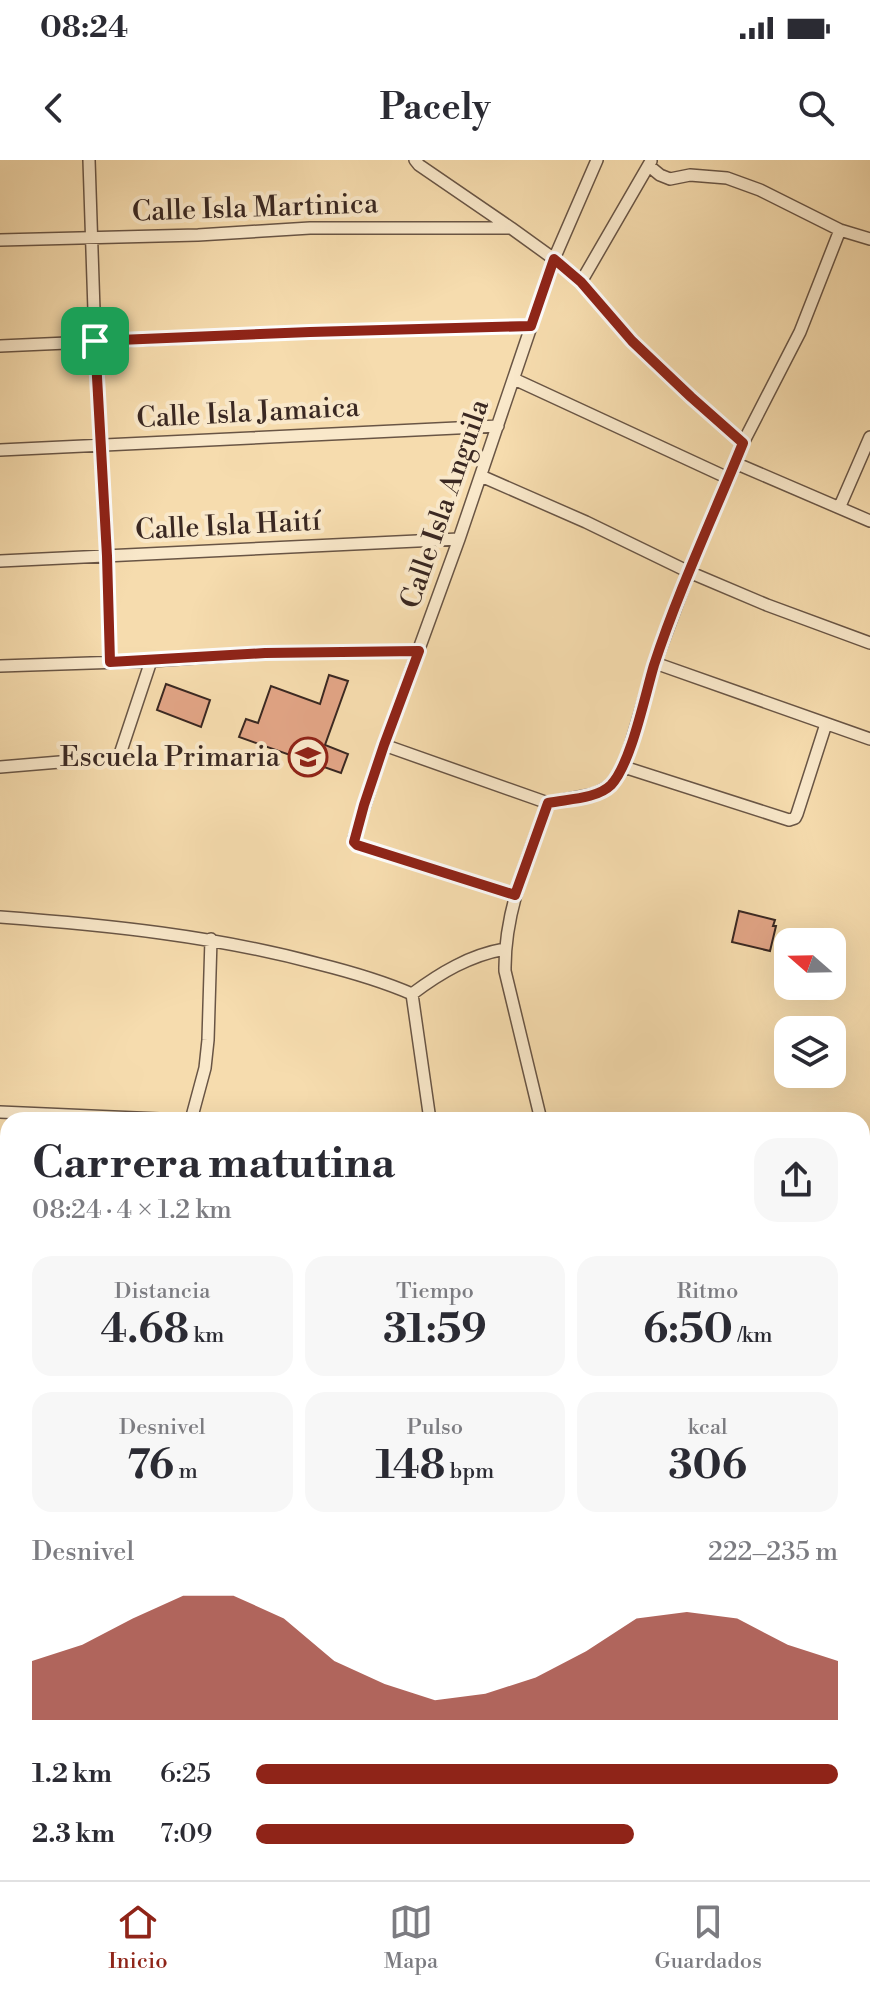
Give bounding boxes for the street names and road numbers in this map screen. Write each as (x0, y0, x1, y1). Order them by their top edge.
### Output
street label: Calle Isla Martinica (131, 186, 379, 230)
street label: Calle Isla Jamaica (136, 390, 361, 436)
street label: Calle Isla Anguila (393, 394, 497, 613)
street label: Calle Isla Haití (134, 504, 323, 548)

